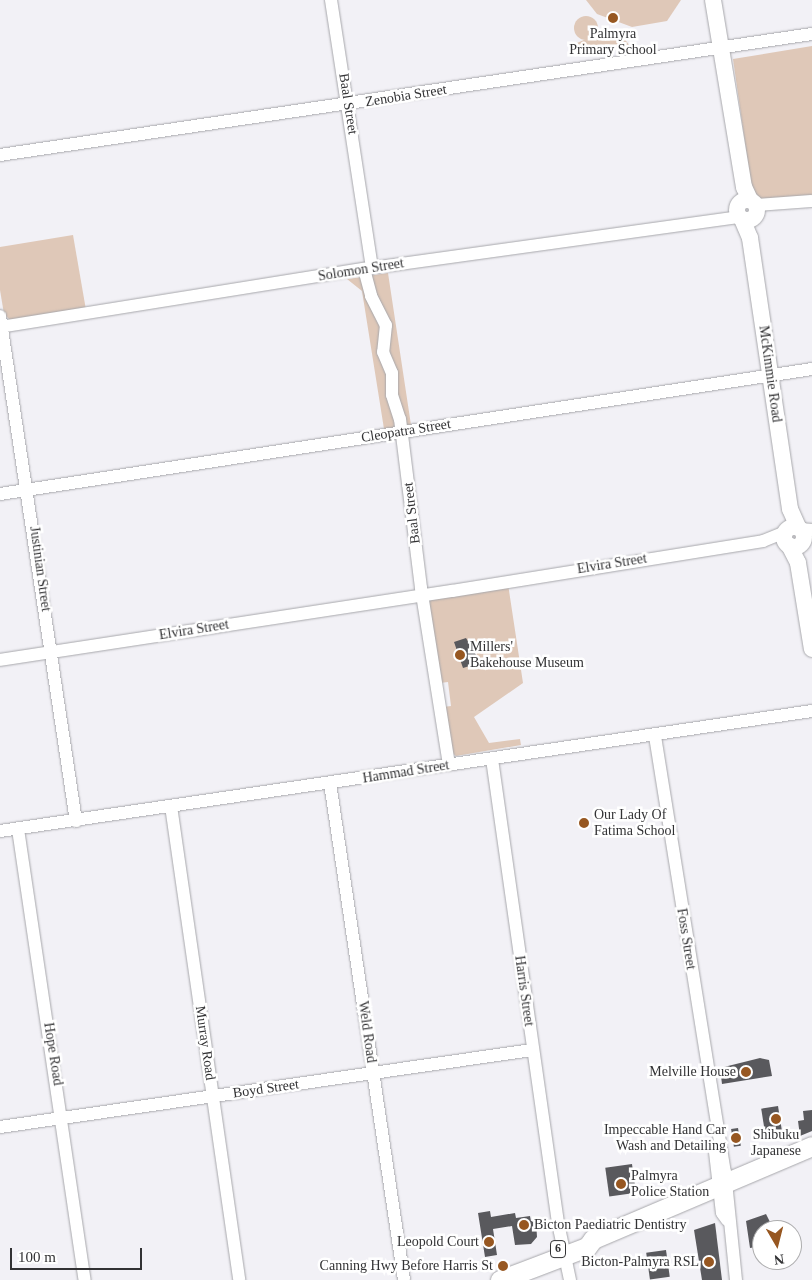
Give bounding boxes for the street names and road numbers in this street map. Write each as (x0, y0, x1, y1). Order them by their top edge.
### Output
street label: Baal Street (335, 72, 361, 136)
street label: Zenobia Street (364, 81, 448, 111)
street label: Solomon Street (317, 255, 405, 285)
street label: McKimmie Road (755, 325, 785, 423)
street label: Cleopatra Street (360, 416, 452, 446)
street label: Baal Street (400, 481, 424, 545)
street label: Justinian Street (26, 525, 54, 613)
street label: Elvira Street (576, 550, 648, 578)
street label: Elvira Street (158, 616, 230, 644)
street label: Hammad Street (361, 757, 451, 787)
street label: Foss Street (673, 907, 699, 971)
street label: Harris Street (511, 955, 537, 1027)
street label: Weld Road (354, 1000, 380, 1064)
street label: Murray Road (191, 1005, 219, 1081)
street label: Hope Road (40, 1021, 66, 1087)
street label: Boyd Street (232, 1076, 300, 1102)
road number: 6 (549, 1240, 567, 1258)

